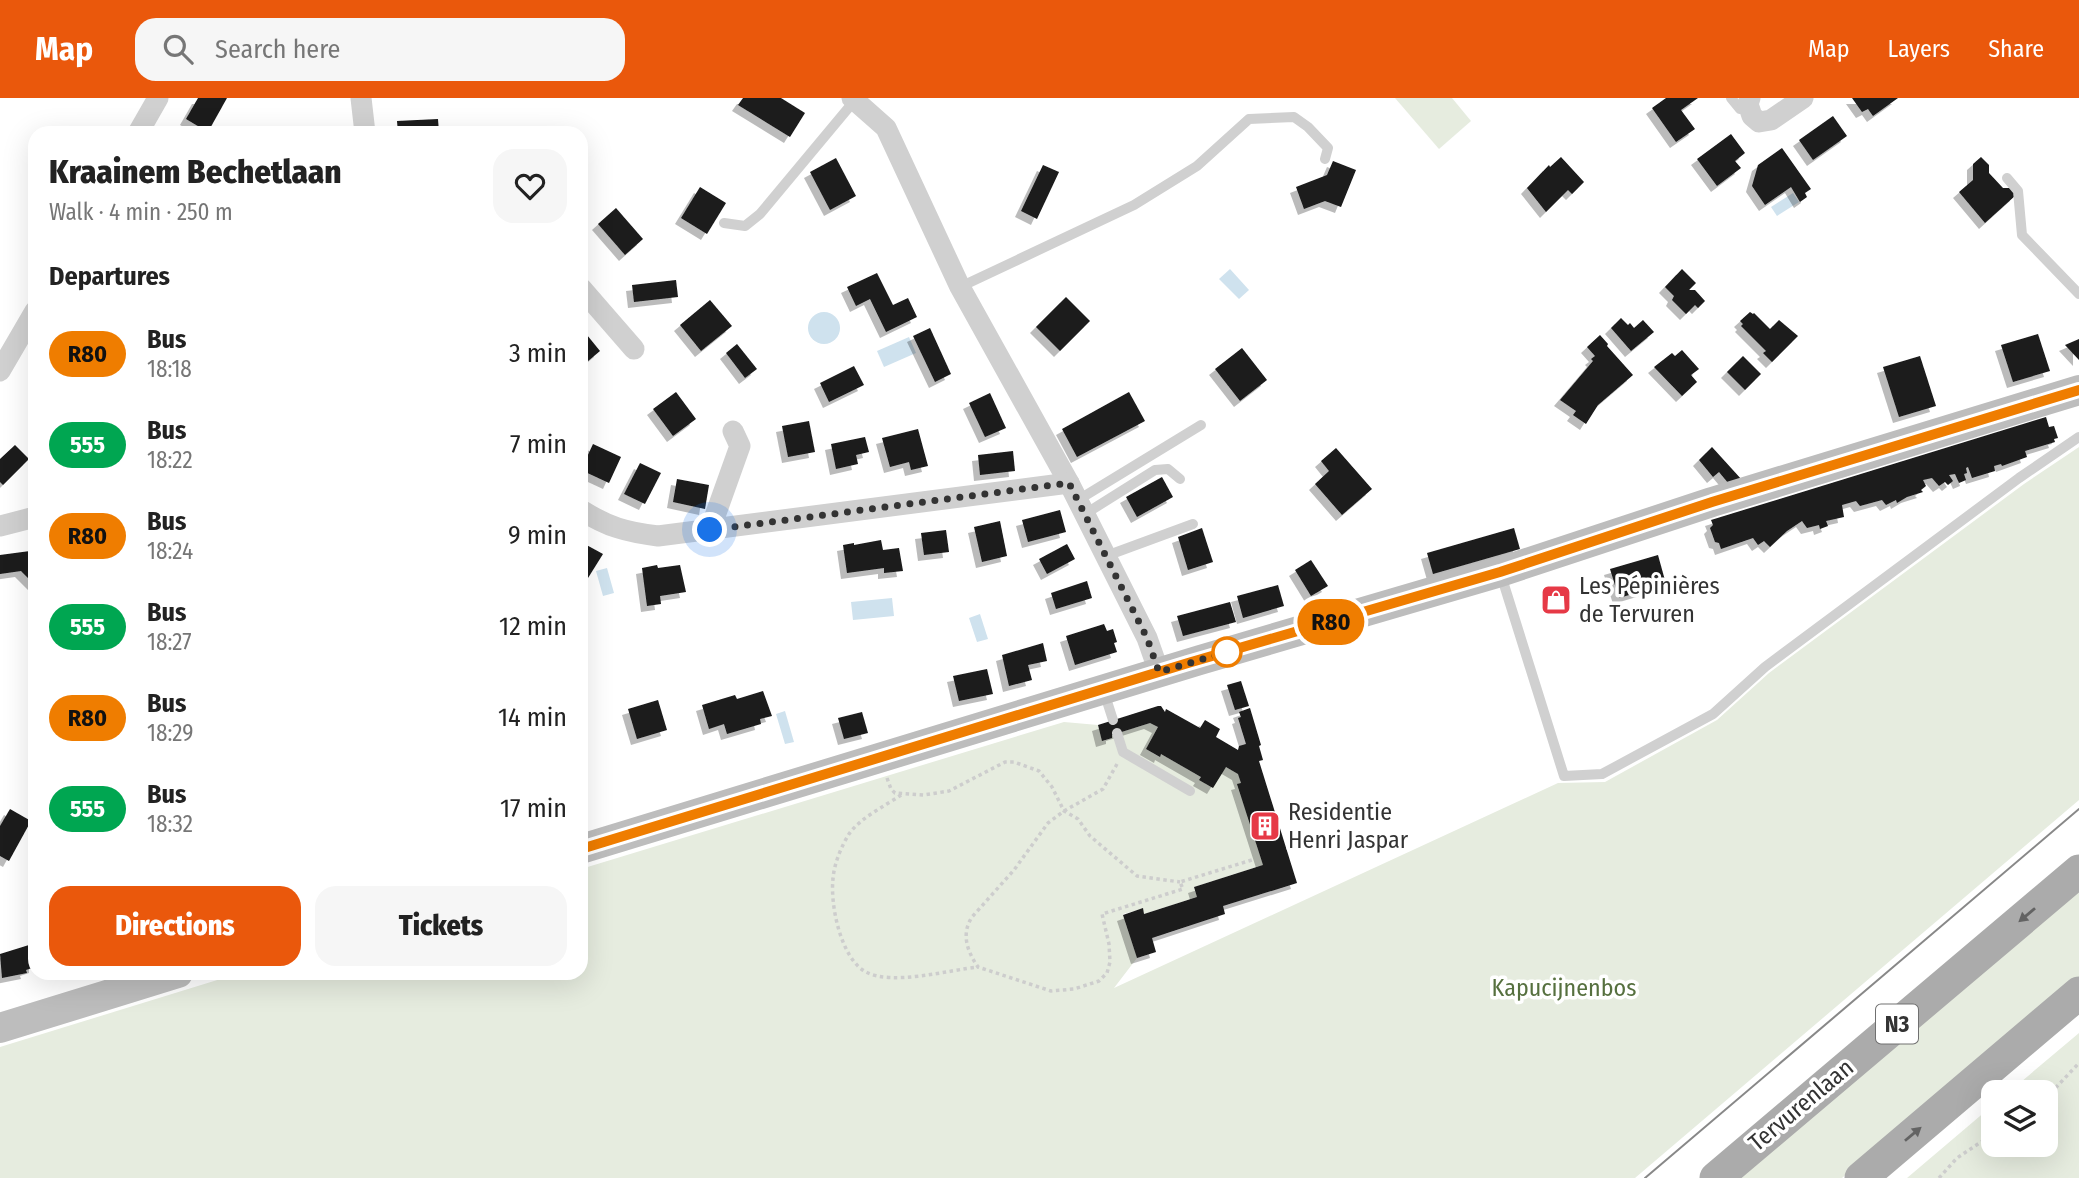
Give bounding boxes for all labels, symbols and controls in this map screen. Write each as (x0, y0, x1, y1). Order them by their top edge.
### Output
search box (135, 18, 625, 81)
text: Map (35, 29, 93, 69)
icon: search (159, 30, 197, 68)
text: Search here (215, 34, 340, 65)
text: Map (1808, 35, 1850, 63)
text: Layers (1888, 35, 1950, 63)
text: Share (1988, 35, 2044, 63)
button: heart (493, 149, 567, 223)
text: Kraainem Bechetlaan (49, 152, 341, 192)
text: Walk · 4 min · 250 m (49, 198, 233, 226)
text: Departures (49, 261, 170, 292)
text: Bus (147, 324, 186, 355)
text: 3 min (509, 338, 567, 369)
text: R80 (68, 340, 107, 368)
text: 18:18 (147, 355, 192, 383)
text: Bus (147, 415, 186, 446)
text: 7 min (510, 429, 567, 460)
text: 555 (70, 431, 105, 459)
text: 18:22 (147, 446, 193, 474)
text: Bus (147, 506, 186, 537)
your location (692, 512, 727, 547)
text: 9 min (508, 520, 567, 551)
text: R80 (68, 522, 107, 550)
text: 18:24 (147, 537, 193, 565)
place label: Les Pépinières de Tervuren (1579, 572, 1720, 628)
shop icon: Les Pépinières de Tervuren (1539, 583, 1573, 617)
text: Bus (147, 597, 186, 628)
line badge: R80 (1291, 599, 1371, 645)
text: R80 (1311, 608, 1351, 636)
text: 12 min (499, 611, 567, 642)
text: 555 (70, 613, 105, 641)
text: 18:27 (147, 628, 192, 656)
unlabelled marker (1212, 637, 1242, 667)
text: Bus (147, 688, 186, 719)
text: 14 min (498, 702, 567, 733)
text: R80 (68, 704, 107, 732)
text: 18:29 (147, 719, 194, 747)
text: Bus (147, 779, 186, 810)
text: 17 min (500, 793, 567, 824)
text: 555 (70, 795, 105, 823)
place label: Residentie Henri Jaspar (1288, 798, 1409, 854)
building icon: Residentie Henri Jaspar (1248, 809, 1282, 843)
text: 18:32 (147, 810, 193, 838)
button: Directions (49, 886, 301, 966)
button: Tickets (315, 886, 567, 966)
one-way arrow (2018, 907, 2036, 923)
park label: Kapucijnenbos (1492, 974, 1636, 1002)
road number: N3 (1876, 1004, 1918, 1043)
street label: Tervurenlaan (1743, 1053, 1859, 1157)
map controls (1981, 1080, 2058, 1157)
button: layers (1981, 1080, 2058, 1157)
one-way arrow (1904, 1126, 1922, 1142)

